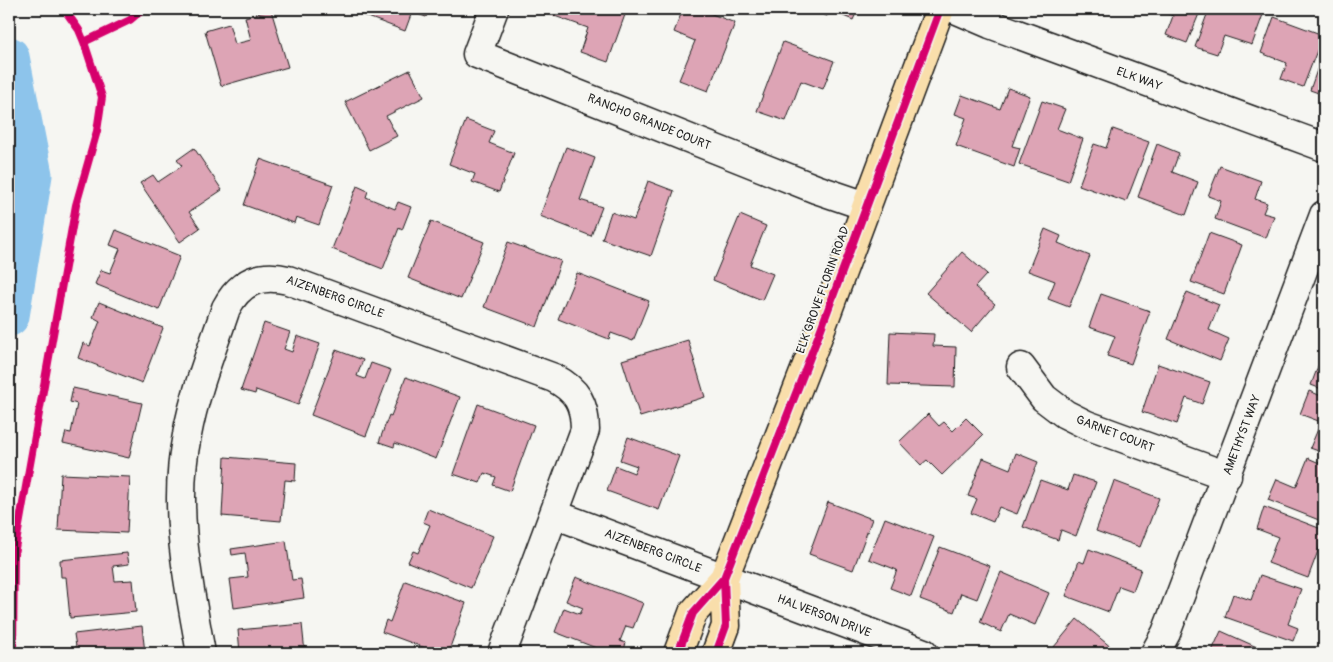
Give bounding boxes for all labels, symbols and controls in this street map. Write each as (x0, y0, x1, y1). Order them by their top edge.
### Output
street label: ELK WAY (1114, 64, 1164, 94)
street label: RANCHO GRANDE COURT (585, 90, 713, 154)
street label: ELK GROVE FLORIN ROAD (793, 224, 853, 356)
street label: AIZENBERG CIRCLE (284, 272, 386, 322)
street label: AMETHYST WAY (1220, 393, 1264, 477)
street label: GARNET COURT (1074, 412, 1156, 456)
street label: AIZENBERG CIRCLE (602, 526, 704, 576)
street label: HALVERSON DRIVE (775, 591, 873, 641)

